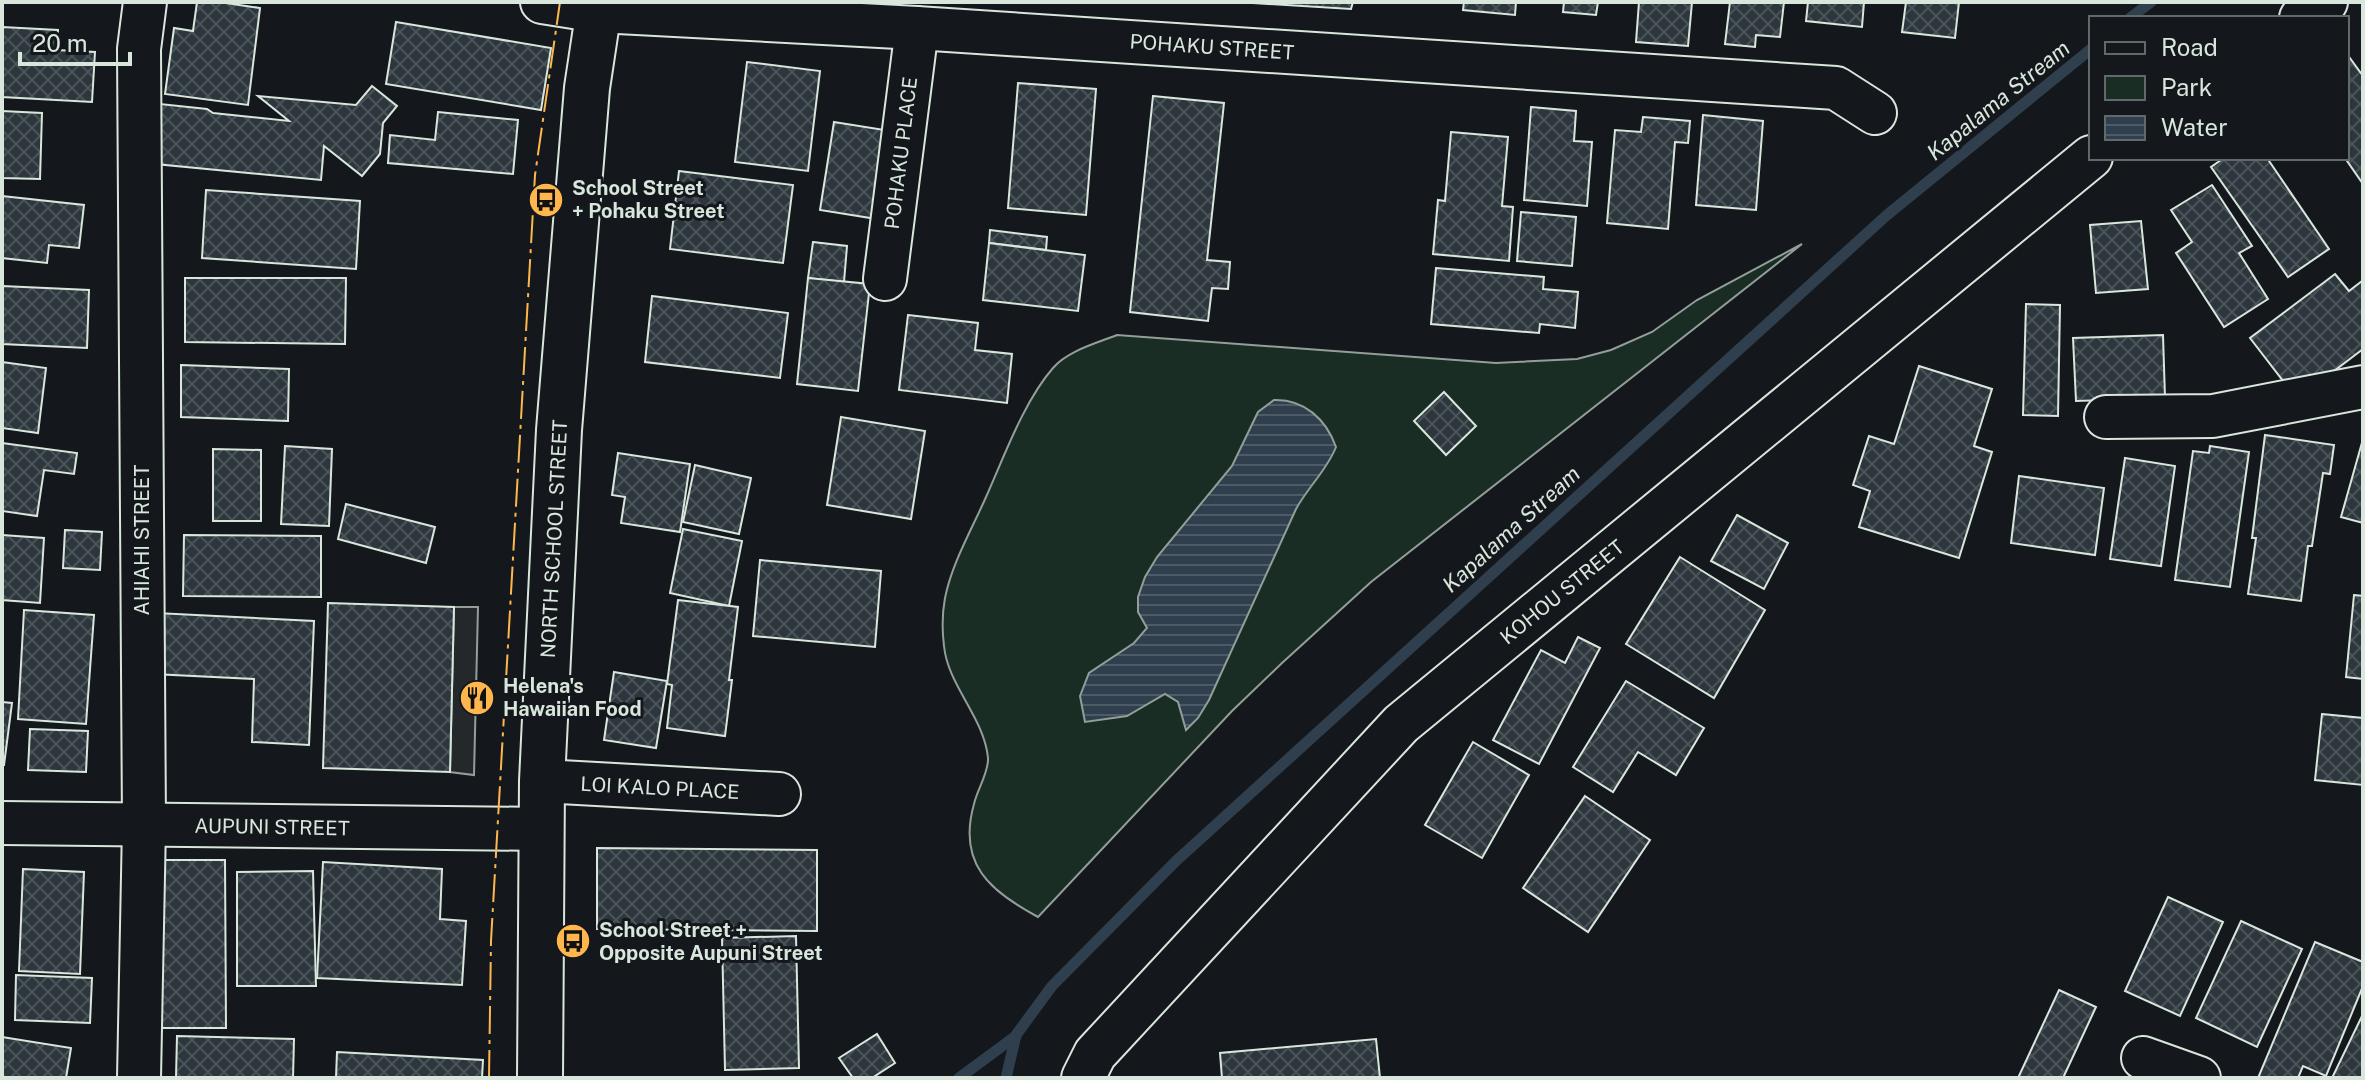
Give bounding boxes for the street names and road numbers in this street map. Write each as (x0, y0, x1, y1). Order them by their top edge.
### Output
street label: POHAKU STREET (1129, 29, 1295, 65)
street label: POHAKU PLACE (880, 75, 922, 231)
street label: NORTH SCHOOL STREET (536, 419, 572, 659)
street label: AHIAHI STREET (130, 464, 154, 615)
street label: KOHOU STREET (1495, 535, 1629, 649)
street label: LOI KALO PLACE (580, 772, 740, 804)
street label: AUPUNI STREET (194, 814, 350, 840)

